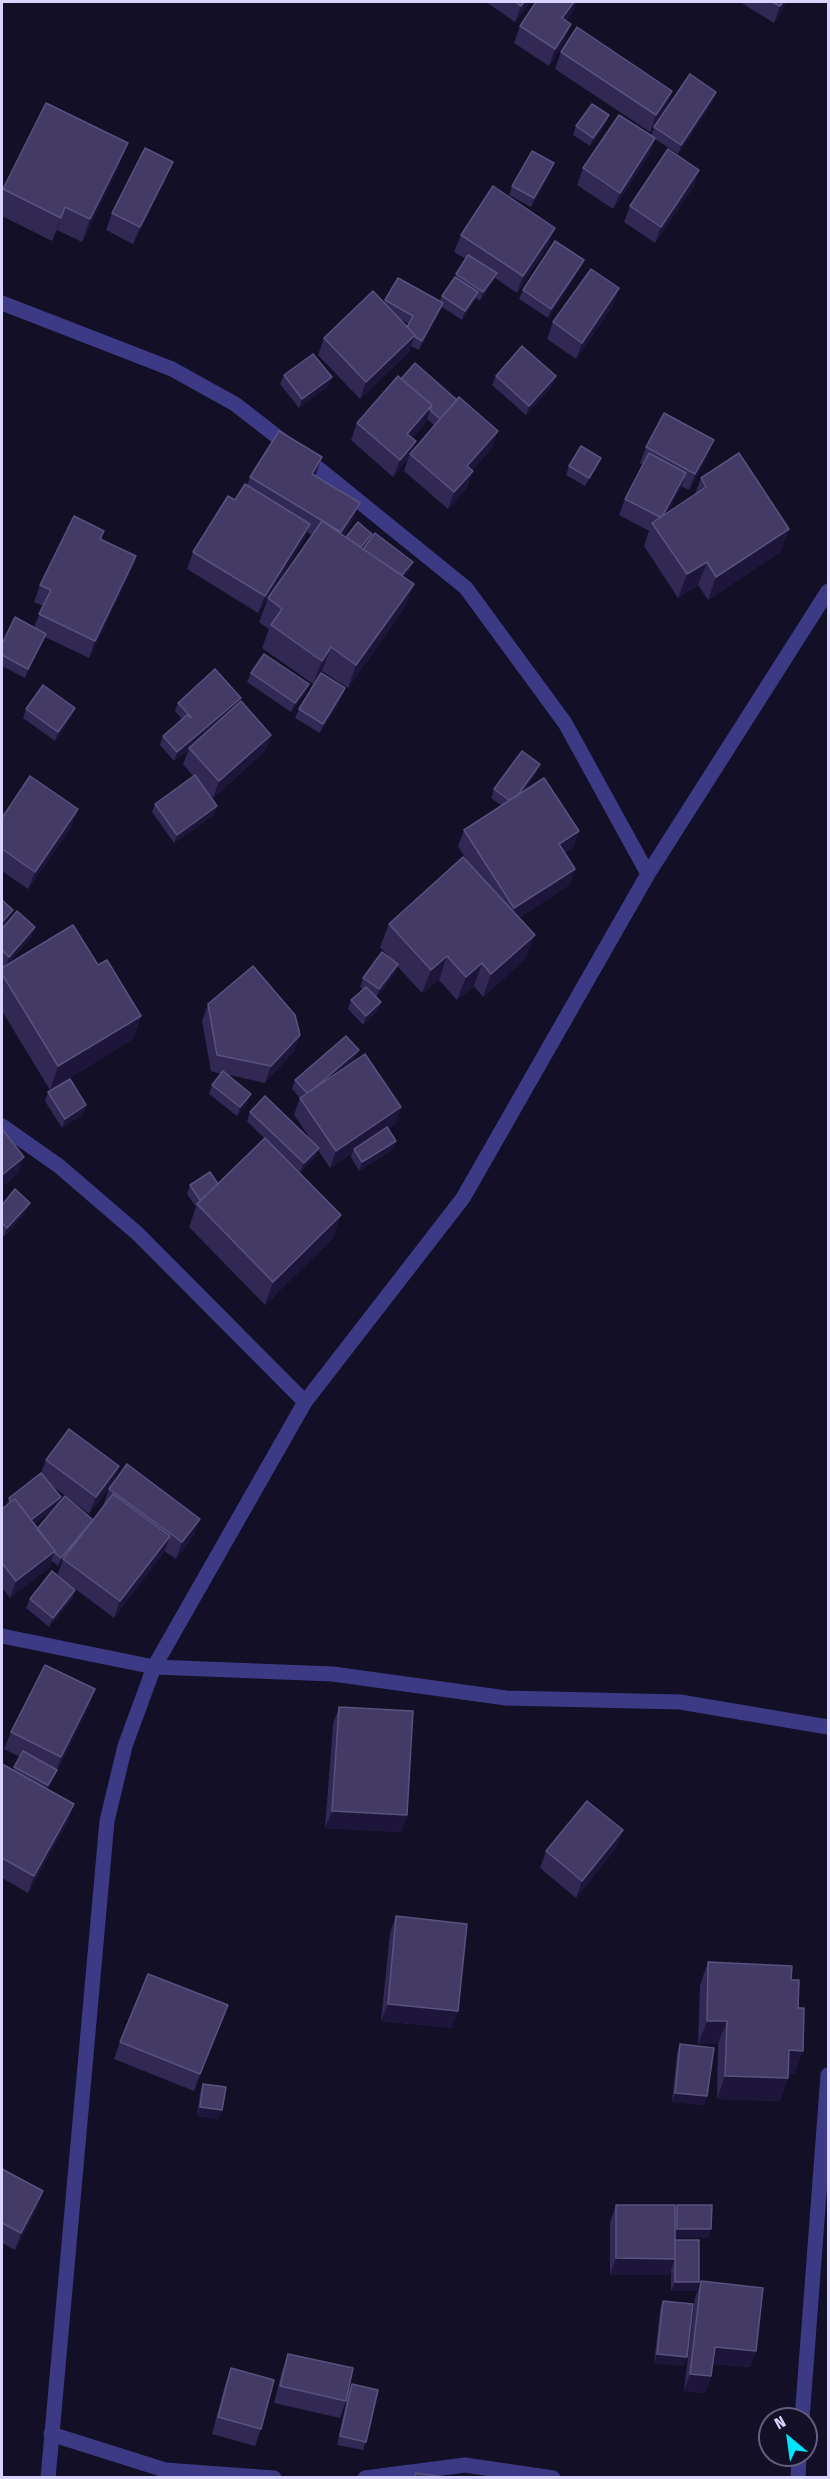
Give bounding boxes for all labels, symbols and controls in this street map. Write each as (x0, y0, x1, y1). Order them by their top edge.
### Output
north arrow (758, 2407, 818, 2467)
text: N (771, 2412, 789, 2433)

